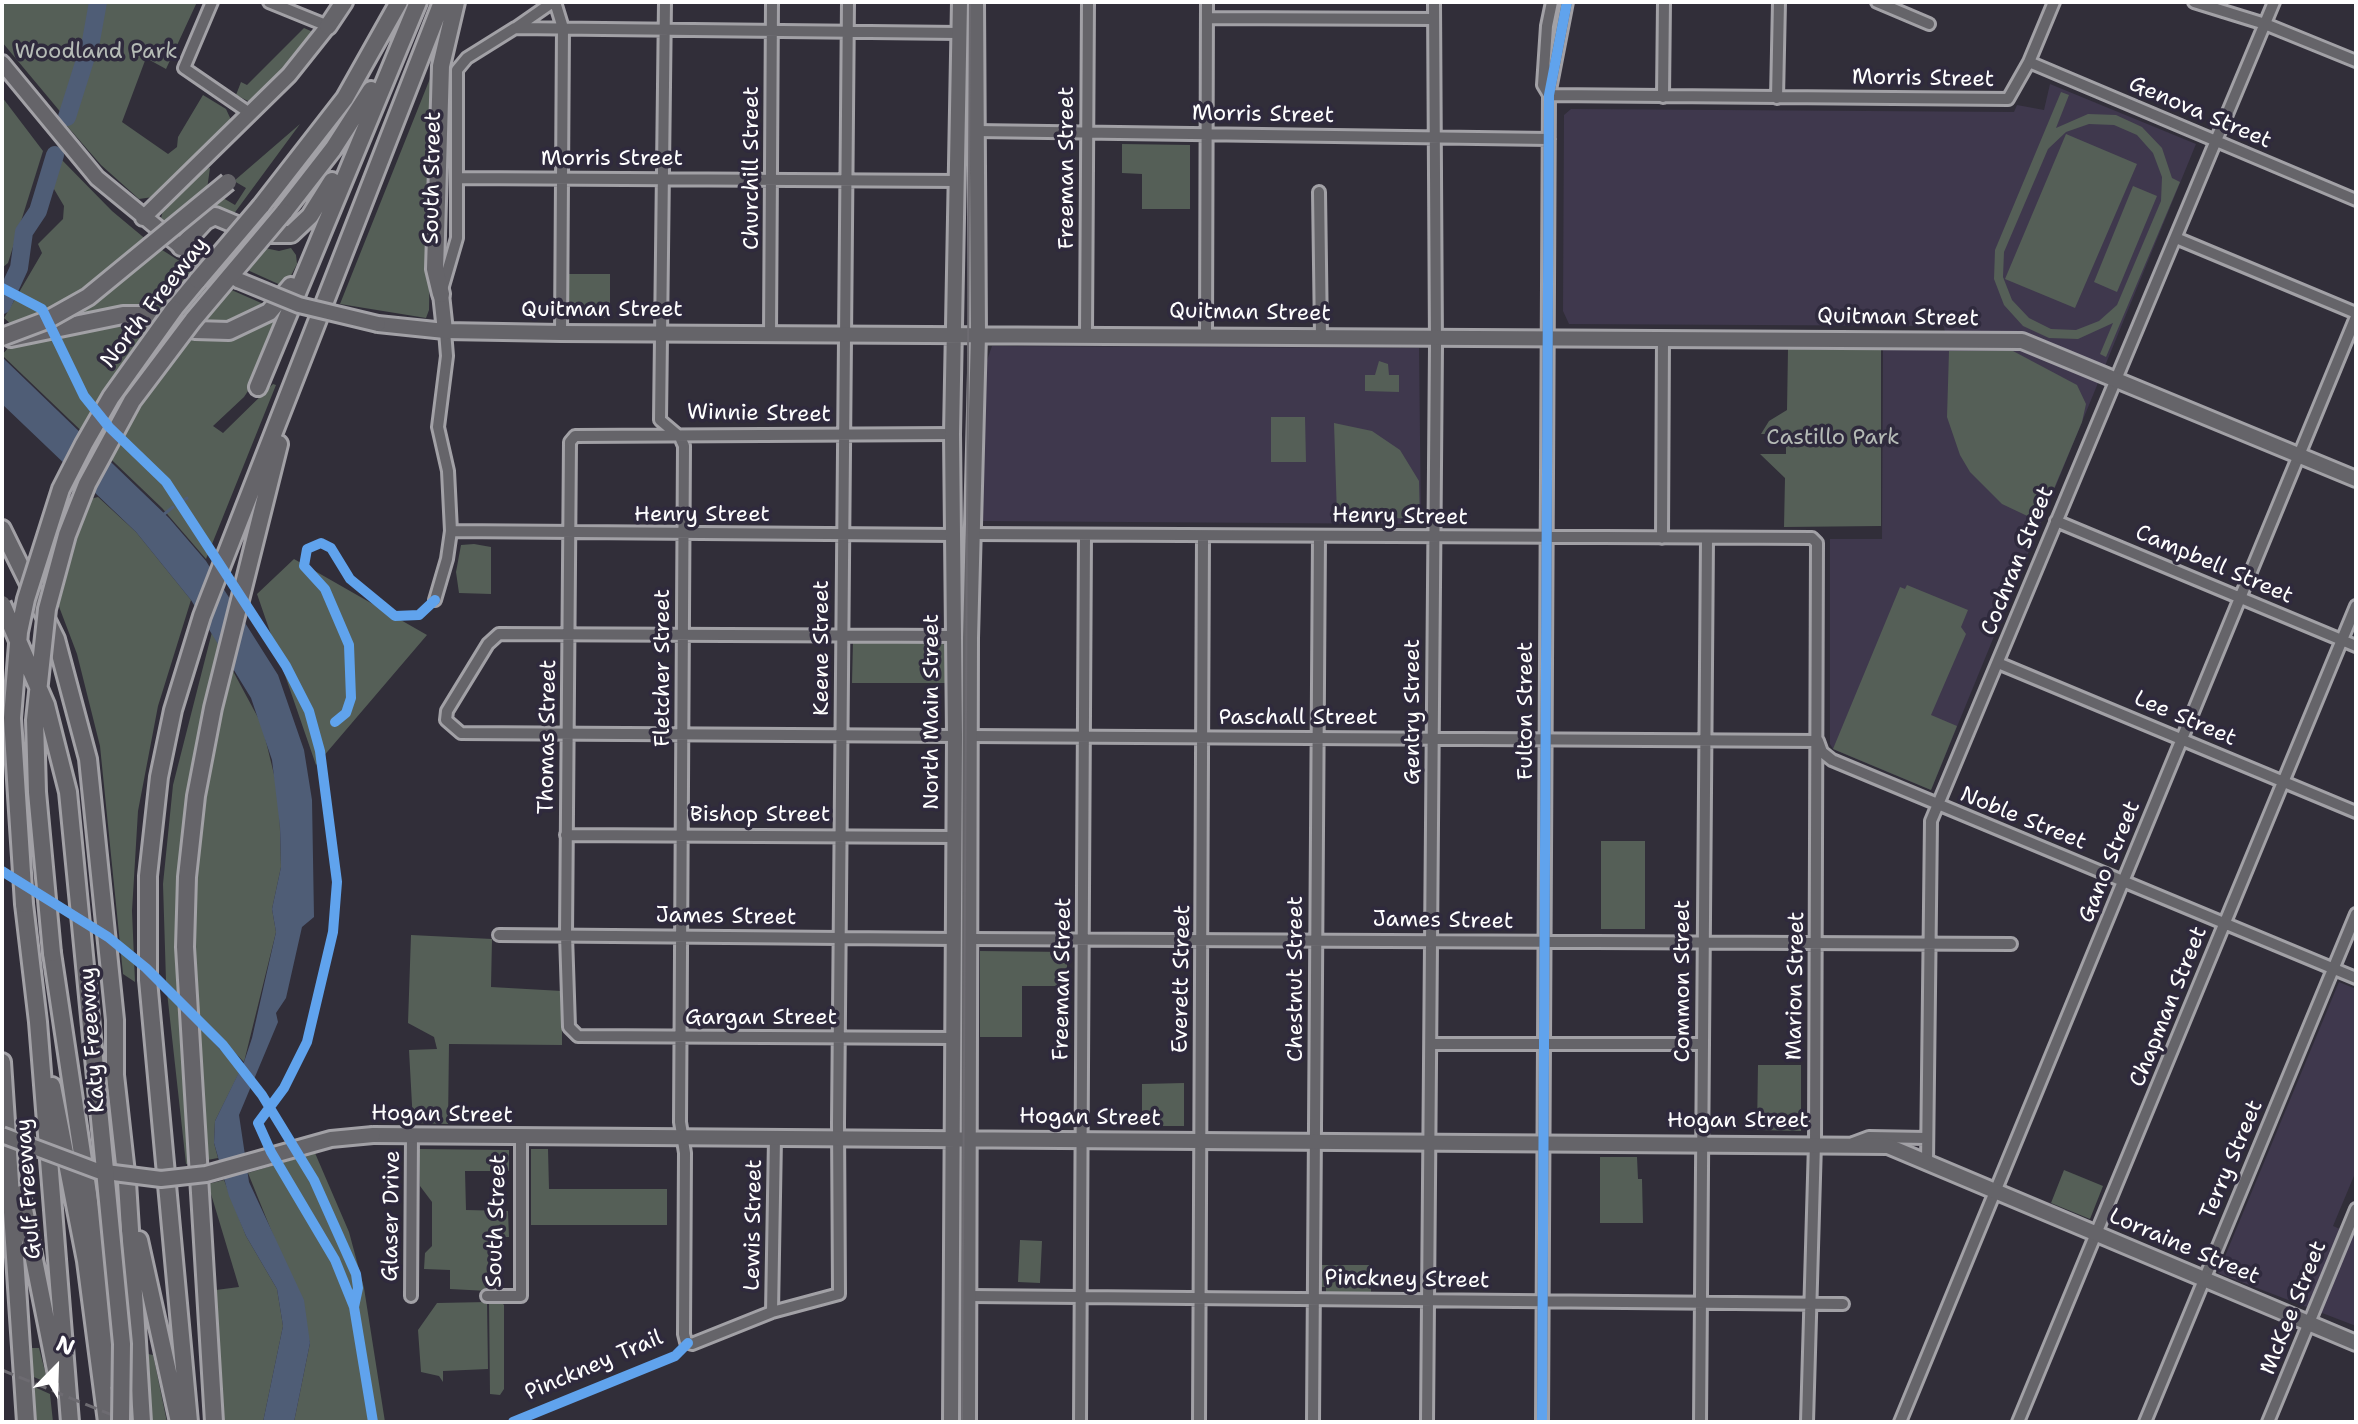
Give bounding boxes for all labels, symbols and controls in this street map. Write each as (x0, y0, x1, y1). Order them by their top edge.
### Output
park label: Woodland Park (14, 39, 178, 65)
street label: Morris Street (1852, 65, 1994, 93)
street label: Genova Street (2125, 71, 2275, 155)
street label: Churchill Street (739, 86, 765, 250)
street label: Freeman Street (1054, 86, 1080, 250)
street label: Morris Street (1192, 101, 1334, 129)
street label: South Street (419, 111, 447, 245)
street label: Morris Street (541, 146, 683, 172)
street label: North Freeway (96, 232, 214, 374)
street label: Quitman Street (521, 297, 683, 323)
street label: Quitman Street (1169, 298, 1331, 328)
street label: Quitman Street (1817, 303, 1979, 333)
street label: Winnie Street (687, 400, 831, 428)
park label: Castillo Park (1766, 425, 1900, 451)
street label: Cochran Street (1976, 483, 2060, 639)
street label: Henry Street (634, 502, 770, 528)
street label: Henry Street (1332, 503, 1468, 531)
street label: Campbell Street (2131, 520, 2297, 610)
street label: Keene Street (809, 580, 835, 716)
street label: Fletcher Street (650, 589, 676, 747)
street label: North Main Street (919, 614, 945, 810)
street label: Gentry Street (1400, 639, 1426, 785)
street label: Fulton Street (1513, 642, 1539, 780)
street label: Thomas Street (533, 659, 563, 815)
street label: Lee Street (2130, 686, 2240, 752)
street label: Paschall Street (1218, 705, 1378, 731)
street label: Noble Street (1956, 782, 2090, 856)
street label: Gano Street (2074, 797, 2146, 927)
street label: Bishop Street (690, 802, 830, 828)
street label: Chestnut Street (1283, 896, 1309, 1062)
street label: Freeman Street (1048, 897, 1078, 1061)
street label: Common Street (1670, 900, 1696, 1062)
street label: James Street (655, 903, 797, 931)
street label: Everett Street (1168, 905, 1196, 1053)
street label: James Street (1372, 907, 1514, 935)
street label: Marion Street (1782, 911, 1810, 1061)
street label: Chapman Street (2125, 923, 2213, 1091)
street label: Katy Freeway (75, 966, 111, 1114)
street label: Gargan Street (685, 1005, 837, 1031)
street label: Terry Street (2195, 1096, 2269, 1224)
street label: Hogan Street (371, 1101, 513, 1129)
street label: Hogan Street (1019, 1104, 1161, 1132)
street label: Hogan Street (1667, 1108, 1809, 1134)
street label: Gulf Freeway (11, 1118, 47, 1260)
street label: Glaser Drive (378, 1150, 406, 1282)
street label: South Street (481, 1154, 513, 1288)
street label: Lewis Street (740, 1159, 768, 1291)
street label: Lorraine Street (2105, 1203, 2263, 1291)
street label: McKee Street (2255, 1237, 2333, 1379)
street label: Pinckney Street (1324, 1265, 1490, 1295)
street label: Pinckney Trail (521, 1325, 667, 1407)
north arrow (16, 1328, 96, 1408)
text: N (52, 1329, 79, 1362)

